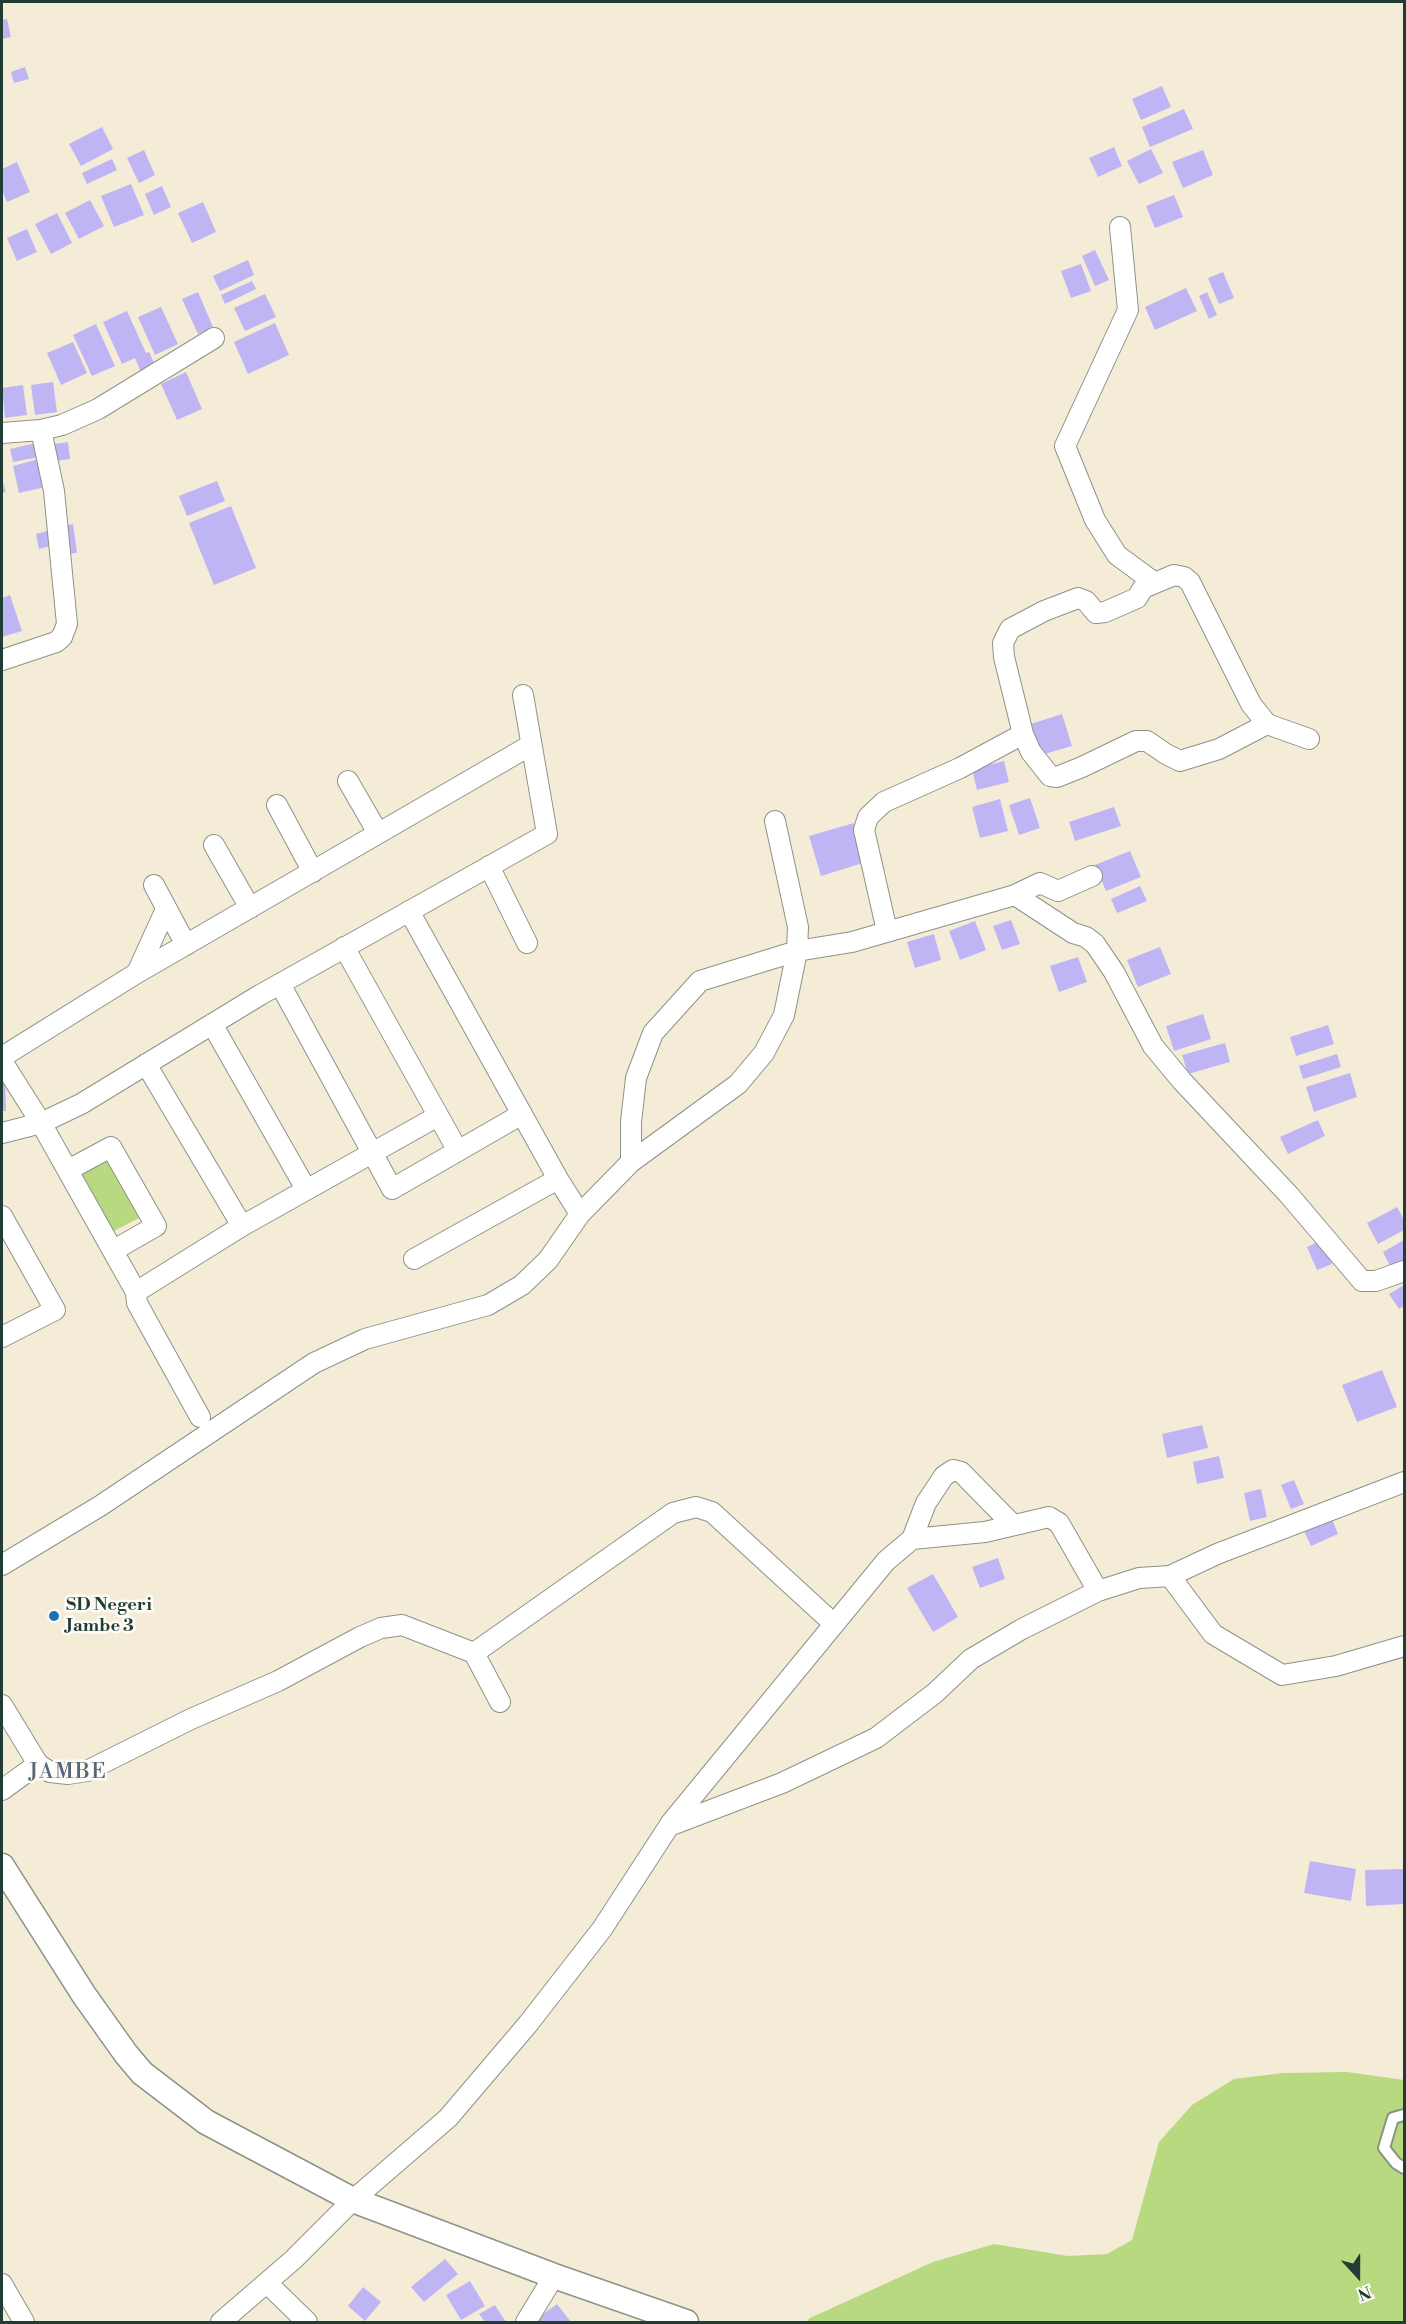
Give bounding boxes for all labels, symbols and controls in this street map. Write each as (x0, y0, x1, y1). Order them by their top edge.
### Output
place label: SD Negeri Jambe 3 (66, 1595, 152, 1638)
marker: SD Negeri Jambe 3 (47, 1609, 61, 1623)
district label: JAMBE (29, 1760, 107, 1786)
north arrow (1328, 2246, 1388, 2306)
text: N (1355, 2281, 1374, 2304)

